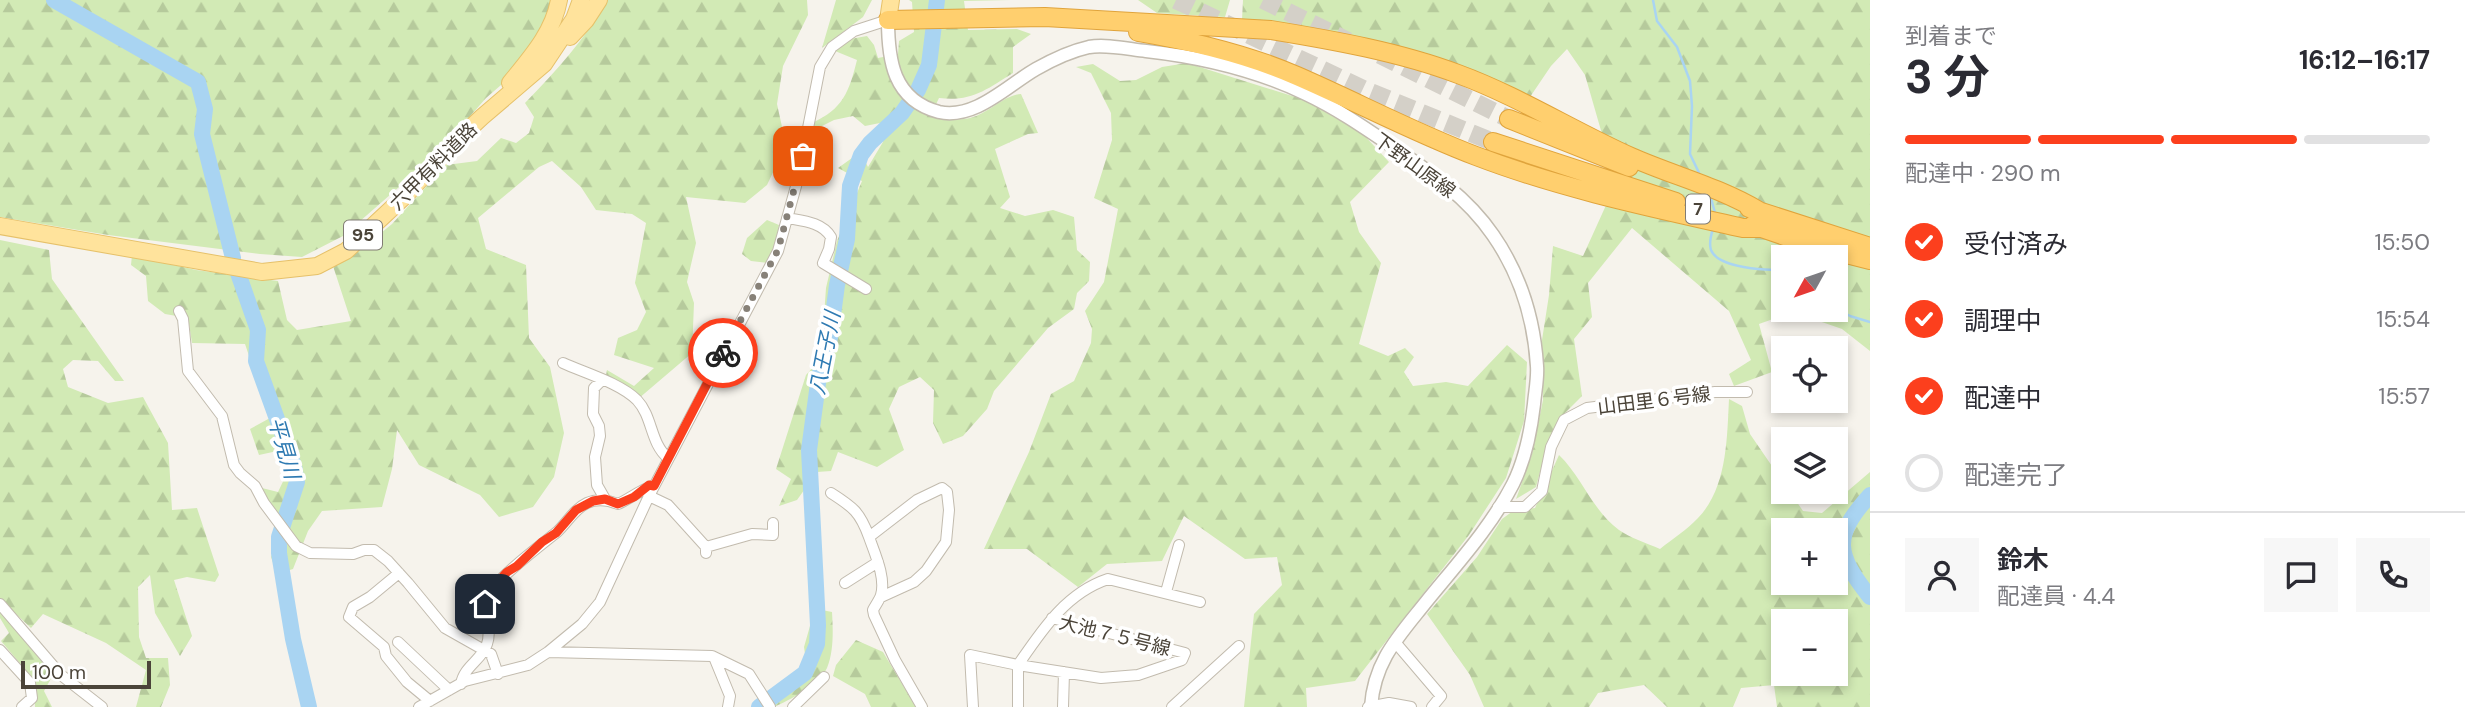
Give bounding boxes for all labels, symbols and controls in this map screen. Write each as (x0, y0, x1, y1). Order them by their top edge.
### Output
text: 到着まで (1905, 21, 1997, 51)
text: 16:12–16:17 (2299, 43, 2430, 77)
text: 3 分 (1905, 47, 1990, 107)
street label: 六甲有料道路 (384, 117, 483, 216)
pin (773, 126, 833, 186)
street label: 下野山原線 (1369, 127, 1460, 203)
icon: bag (784, 137, 822, 175)
text: 配達中 · 290 m (1905, 158, 2061, 188)
road number: 7 (1686, 194, 1710, 224)
road number: 95 (344, 220, 382, 249)
icon: check (1905, 223, 1943, 261)
text: 受付済み (1964, 227, 2068, 261)
text: 15:50 (2374, 227, 2430, 257)
north arrow (1771, 245, 1848, 322)
map controls (1771, 245, 1848, 686)
icon: check (1905, 300, 1943, 338)
text: 調理中 (1964, 304, 2042, 338)
text: 15:54 (2376, 304, 2430, 334)
water label: 八王子川 (803, 307, 847, 397)
courier (688, 318, 758, 388)
icon: bike (704, 334, 742, 372)
button: locate (1771, 336, 1848, 413)
icon: check (1905, 377, 1943, 415)
street label: 山田里６号線 (1596, 381, 1712, 420)
text: 配達中 (1964, 381, 2042, 415)
text: 15:57 (2378, 381, 2430, 411)
water label: 平見川 (262, 414, 307, 484)
button: layers (1771, 427, 1848, 504)
text: 配達完了 (1964, 458, 2068, 492)
button: + (1771, 518, 1848, 595)
button: person (1905, 538, 1979, 612)
button: chat (2264, 538, 2338, 612)
button: phone (2356, 538, 2430, 612)
text: 鈴木 (1997, 543, 2049, 577)
pin (455, 574, 515, 634)
text: 配達員 · 4.4 (1997, 581, 2115, 611)
icon: home (466, 585, 504, 623)
button: − (1771, 609, 1848, 686)
street label: 大池７５号線 (1057, 610, 1173, 661)
scale bar (21, 658, 150, 690)
text: 100 m (32, 660, 86, 685)

